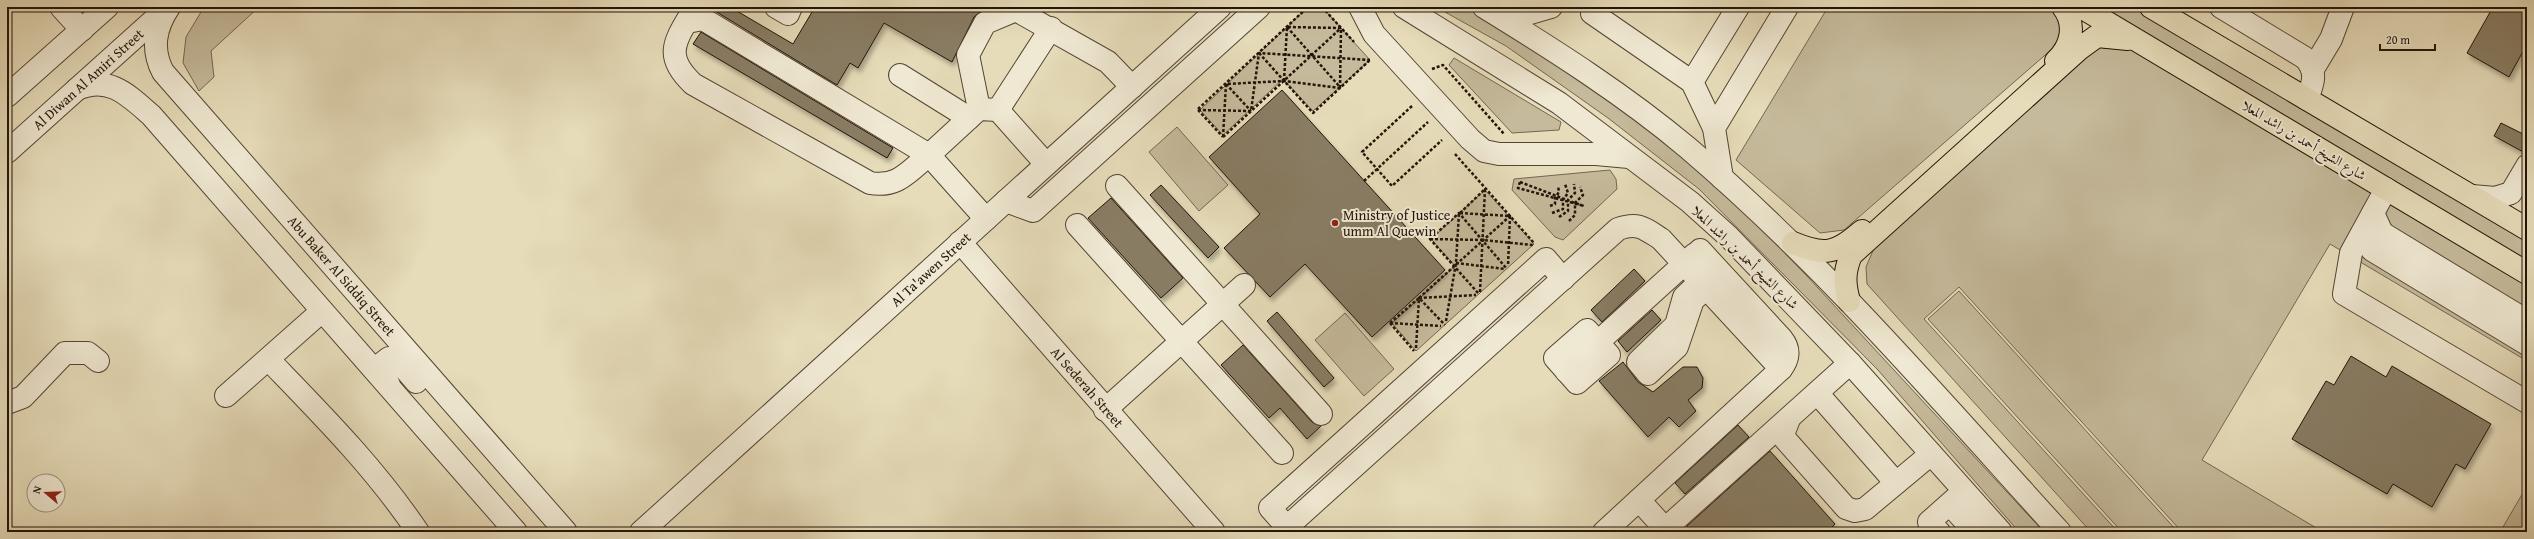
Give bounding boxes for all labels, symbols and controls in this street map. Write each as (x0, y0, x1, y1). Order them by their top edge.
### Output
street label: Al Diwan Al Amiri Street (28, 24, 148, 134)
scale bar (2380, 26, 2435, 52)
text: 20 m (2386, 31, 2410, 48)
street label: شارع الشيخ أحمد بن راشد المعلا (2236, 95, 2370, 188)
street label: شارع الشيخ أحمد بن راشد المعلا (1685, 200, 1803, 316)
place label: Ministry of Justice umm Al Quewin (1343, 205, 1451, 241)
street label: Abu Baker Al Siddiq Street (283, 211, 400, 341)
marker: Ministry of Justice umm Al Quewin (1330, 218, 1340, 228)
street label: Al Ta'awen Street (886, 228, 975, 311)
street label: Al Sederah Street (1046, 342, 1128, 432)
north arrow (26, 473, 66, 513)
text: N (28, 483, 46, 496)

